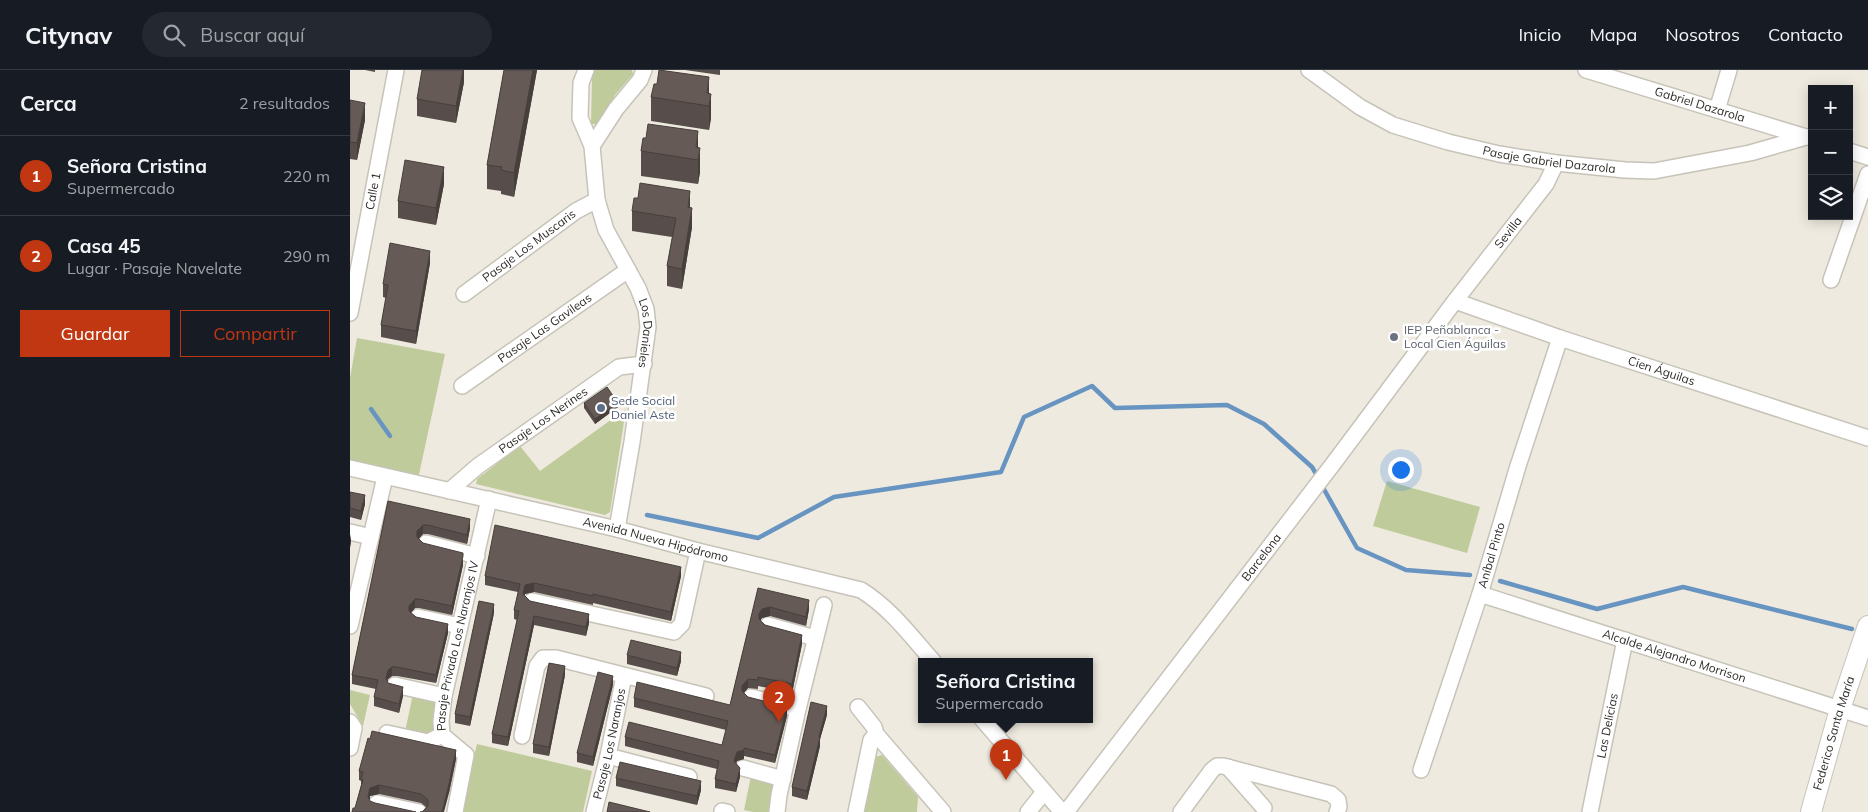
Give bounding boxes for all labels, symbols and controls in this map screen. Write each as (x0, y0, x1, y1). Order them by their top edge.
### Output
search box (142, 12, 492, 57)
text: Citynav (25, 20, 112, 50)
icon: search (160, 21, 188, 49)
text: Buscar aquí (200, 23, 305, 47)
text: Inicio (1518, 23, 1561, 46)
text: Mapa (1589, 23, 1637, 46)
text: Nosotros (1665, 23, 1740, 46)
text: Contacto (1768, 23, 1843, 46)
street label: Gabriel Dazarola (1653, 83, 1747, 125)
map controls (1808, 85, 1853, 220)
button: + (1808, 85, 1853, 130)
text: Cerca (20, 90, 77, 116)
text: 2 resultados (239, 93, 330, 113)
button: − (1808, 130, 1853, 175)
street label: Pasaje Gabriel Dazarola (1481, 142, 1616, 176)
text: Señora Cristina (67, 154, 207, 178)
text: 1 (31, 166, 41, 186)
text: 220 m (283, 166, 330, 186)
street label: Calle 1 (362, 171, 383, 211)
button: layers (1808, 175, 1853, 220)
text: Supermercado (67, 178, 175, 198)
street label: Pasaje Los Muscaris (479, 206, 578, 285)
street label: Sevilla (1491, 213, 1525, 251)
text: Casa 45 (67, 234, 141, 258)
text: 2 (31, 246, 41, 266)
text: 290 m (283, 246, 330, 266)
text: Lugar · Pasaje Navelate (67, 258, 242, 278)
street label: Pasaje Las Gavileas (495, 290, 594, 366)
street label: Los Danieles (635, 296, 656, 369)
button: Guardar (20, 310, 170, 357)
button: Compartir (180, 310, 330, 357)
place label: IEP Peñablanca - Local Cien Águilas (1404, 322, 1506, 351)
marker: IEP Peñablanca - Local Cien Águilas (1388, 331, 1400, 343)
street label: Cien Águilas (1626, 353, 1697, 388)
street label: Pasaje Los Nerines (496, 383, 590, 456)
place label: Sede Social Daniel Aste (611, 393, 675, 422)
marker: Sede Social Daniel Aste (595, 402, 607, 414)
your location (1388, 457, 1414, 483)
street label: Avenida Nueva Hipódromo (582, 513, 730, 565)
street label: Aníbal Pinto (1474, 520, 1508, 590)
street label: Barcelona (1238, 530, 1284, 584)
street label: Pasaje Privado Los Naranjos IV (433, 559, 482, 732)
street label: Alcalde Alejandro Morrison (1601, 626, 1748, 686)
popup (918, 658, 1093, 723)
text: Señora Cristina (936, 669, 1076, 693)
street label: Federico Santa María (1810, 674, 1858, 792)
pin: 2 (763, 681, 795, 722)
street label: Pasaje Los Naranjos (589, 687, 628, 801)
street label: Las Delicias (1593, 692, 1621, 760)
text: Supermercado (936, 693, 1043, 713)
pin: 1 (990, 739, 1022, 780)

